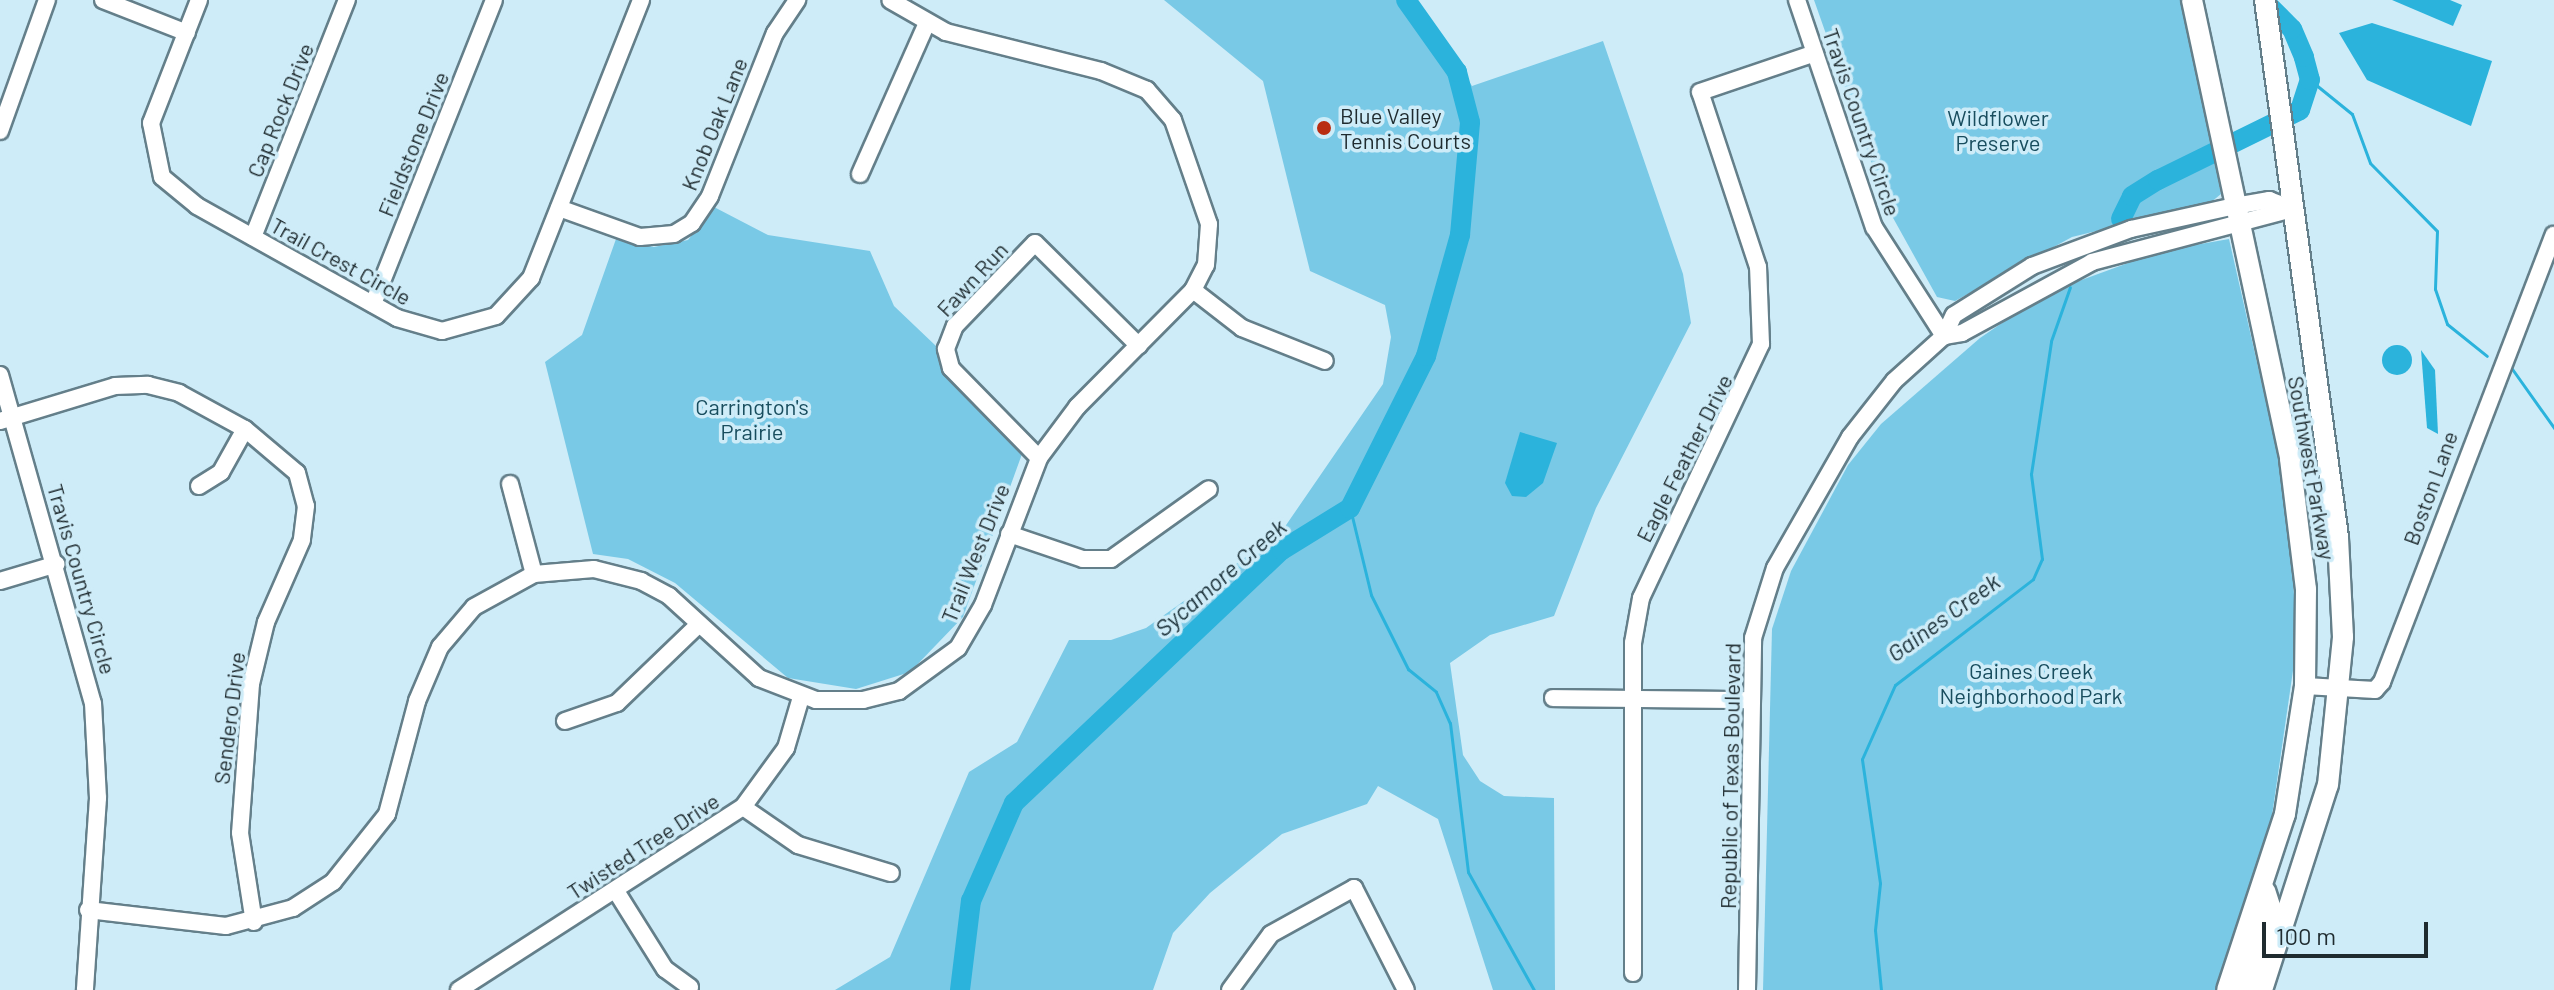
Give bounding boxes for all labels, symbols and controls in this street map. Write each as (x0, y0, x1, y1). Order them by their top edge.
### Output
street label: Travis Country Circle (1817, 25, 1907, 219)
street label: Cap Rock Drive (241, 39, 319, 181)
street label: Knob Oak Lane (675, 54, 753, 194)
street label: Fieldstone Drive (372, 68, 454, 220)
place label: Blue Valley Tennis Courts (1340, 102, 1471, 154)
park label: Wildflower Preserve (1947, 104, 2049, 156)
marker: Blue Valley Tennis Courts (1315, 119, 1333, 137)
street label: Trail Crest Circle (266, 212, 416, 310)
street label: Fawn Run (931, 236, 1013, 322)
street label: Eagle Feather Drive (1630, 370, 1738, 546)
street label: Southwest Parkway (2283, 374, 2341, 562)
park label: Carrington's Prairie (695, 393, 809, 444)
street label: Boston Lane (2397, 427, 2463, 549)
street label: Trail West Drive (935, 480, 1015, 626)
street label: Travis Country Circle (42, 481, 122, 677)
water label: Sycamore Creek (1148, 512, 1292, 642)
water label: Gaines Creek (1881, 567, 2005, 667)
street label: Republic of Texas Boulevard (1714, 643, 1746, 909)
street label: Sendero Drive (208, 650, 250, 786)
park label: Gaines Creek Neighborhood Park (1940, 657, 2122, 708)
street label: Twisted Tree Drive (562, 787, 724, 905)
scale bar (2266, 906, 2432, 956)
text: 100 m (2276, 921, 2336, 950)

